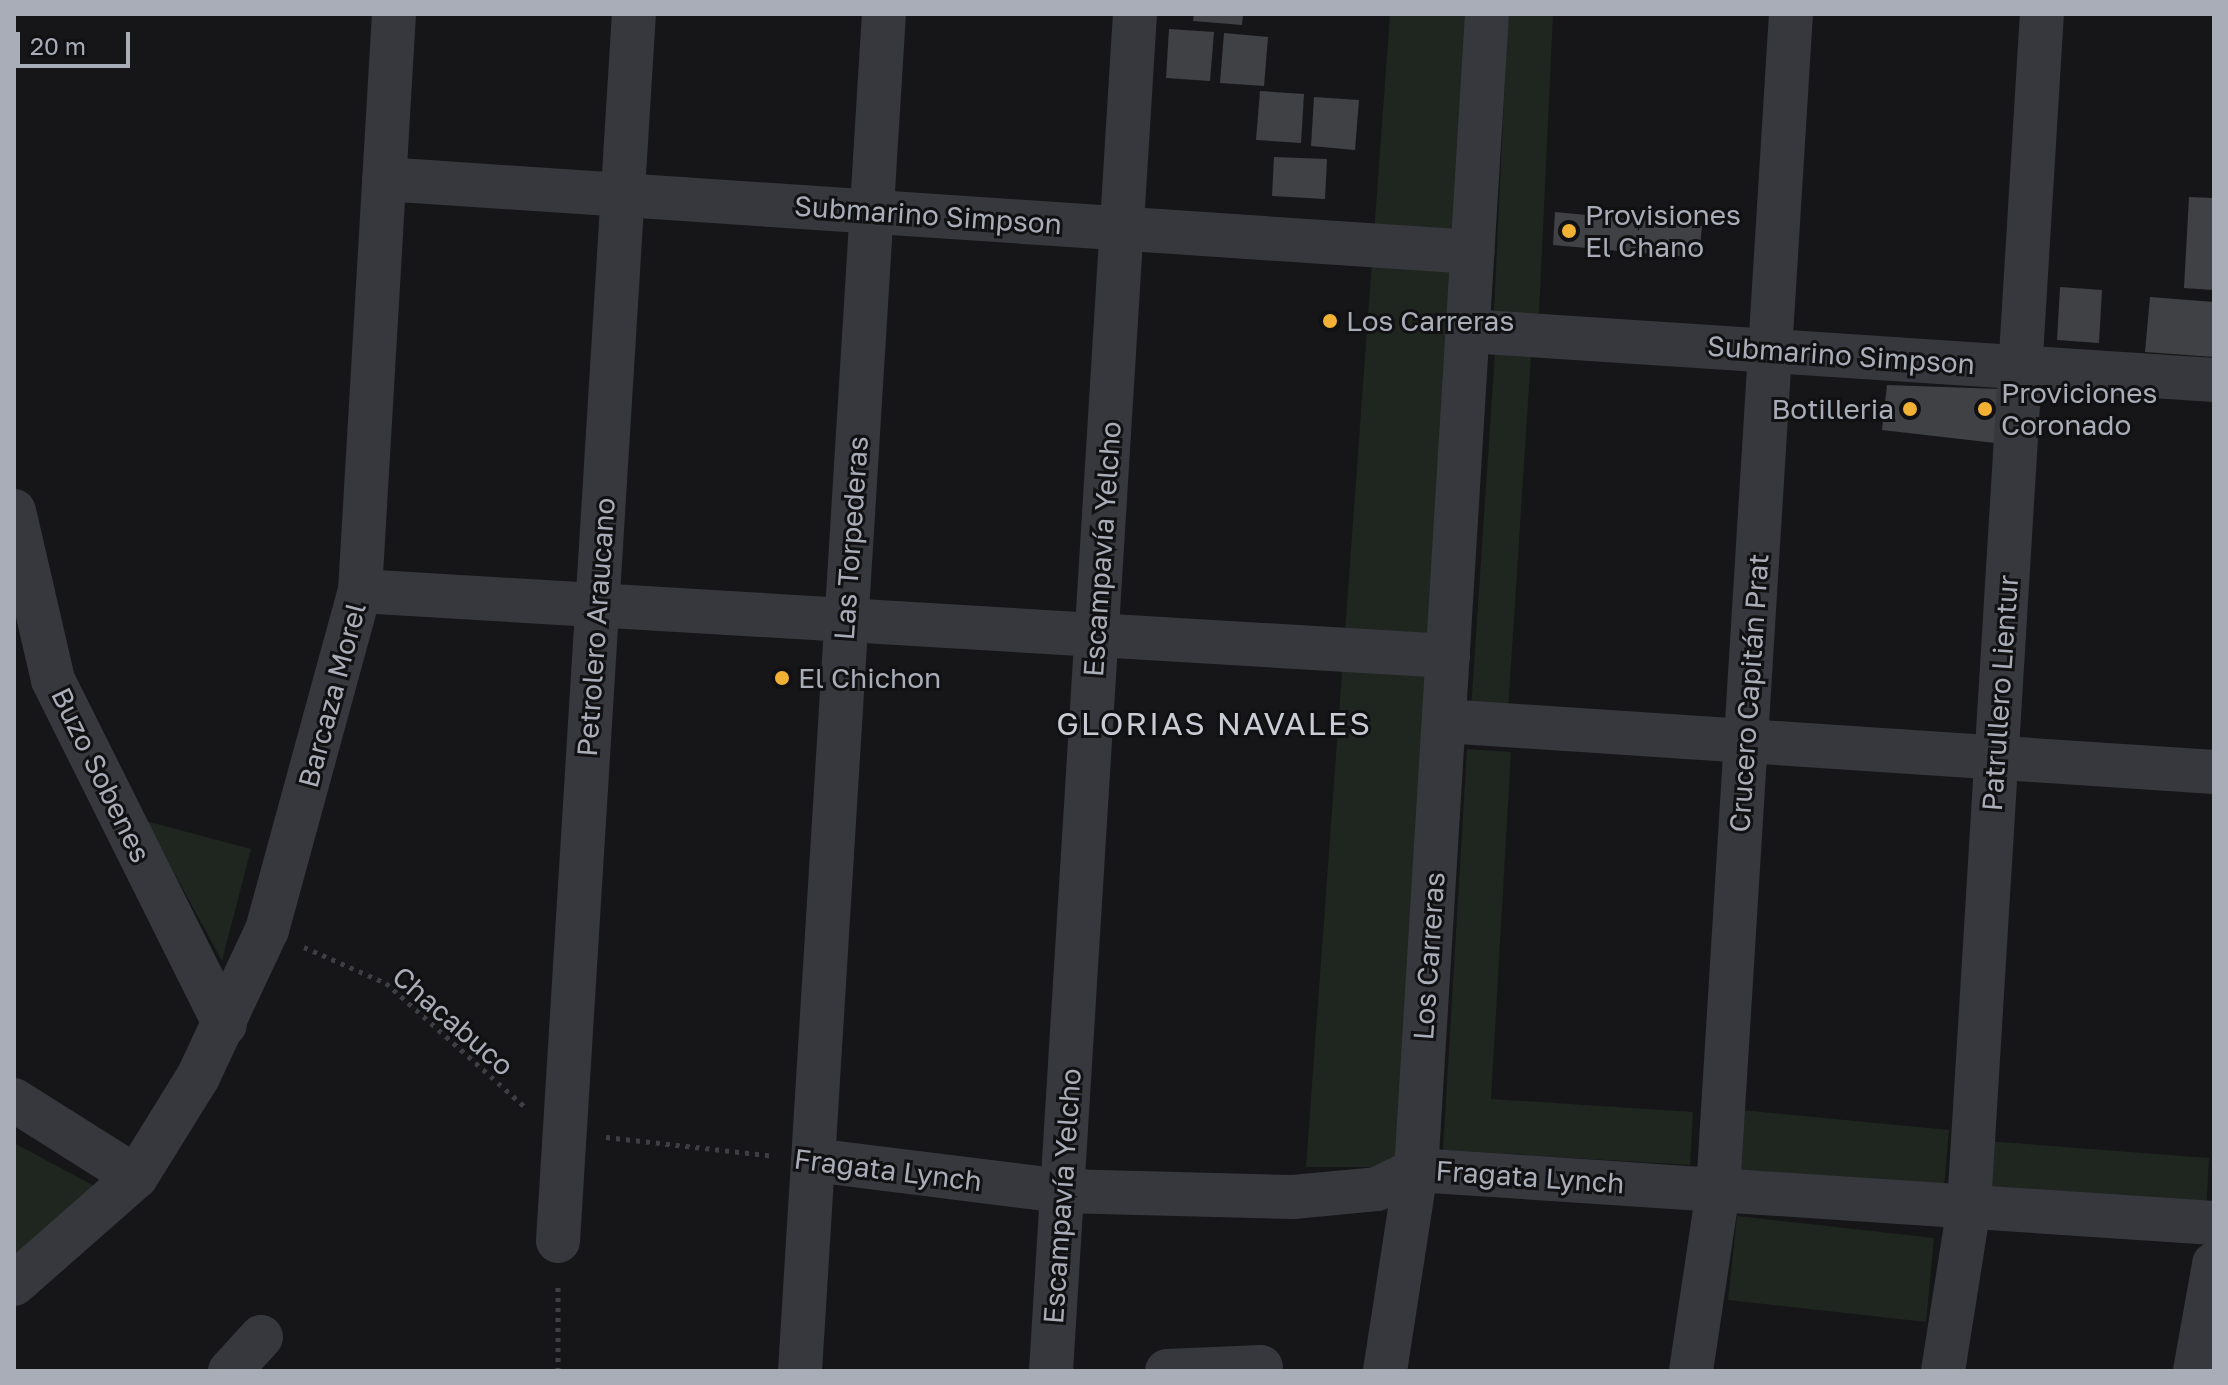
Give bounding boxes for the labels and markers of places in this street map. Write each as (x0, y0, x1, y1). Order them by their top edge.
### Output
place label: Provisiones El Chano (1585, 198, 1741, 264)
marker: Provisiones El Chano (1560, 222, 1578, 240)
place label: Los Carreras (1346, 304, 1514, 338)
marker: Los Carreras (1321, 312, 1339, 330)
place label: Proviciones Coronado (2001, 376, 2157, 442)
place label: Botilleria (1772, 392, 1894, 426)
marker: Botilleria (1901, 400, 1919, 418)
marker: Proviciones Coronado (1976, 400, 1994, 418)
place label: El Chichon (798, 661, 941, 695)
marker: El Chichon (773, 669, 791, 687)

